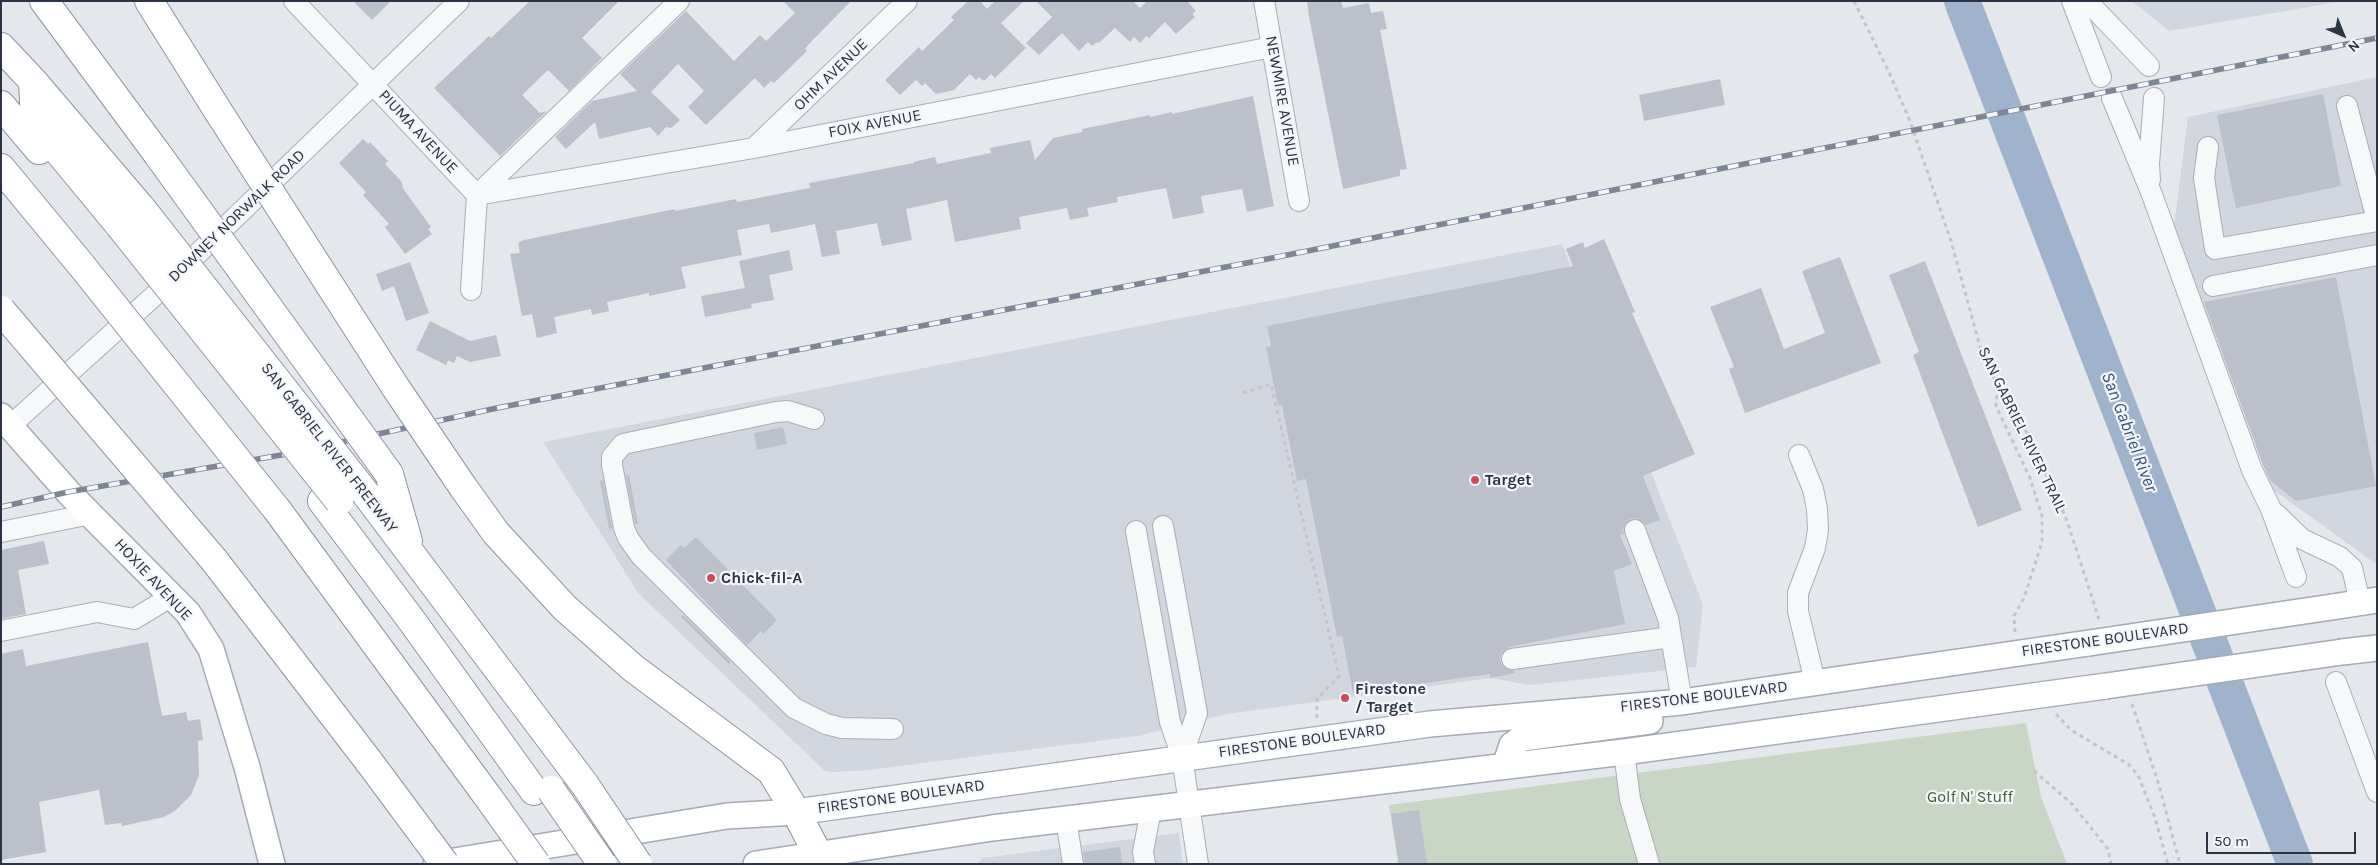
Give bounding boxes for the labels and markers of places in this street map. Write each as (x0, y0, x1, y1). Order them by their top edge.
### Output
place label: Target (1485, 470, 1532, 490)
marker: Target (1469, 474, 1481, 486)
place label: Chick-fil-A (721, 568, 802, 588)
marker: Chick-fil-A (705, 572, 717, 584)
place label: Firestone / Target (1355, 679, 1426, 717)
marker: Firestone / Target (1339, 692, 1351, 704)

